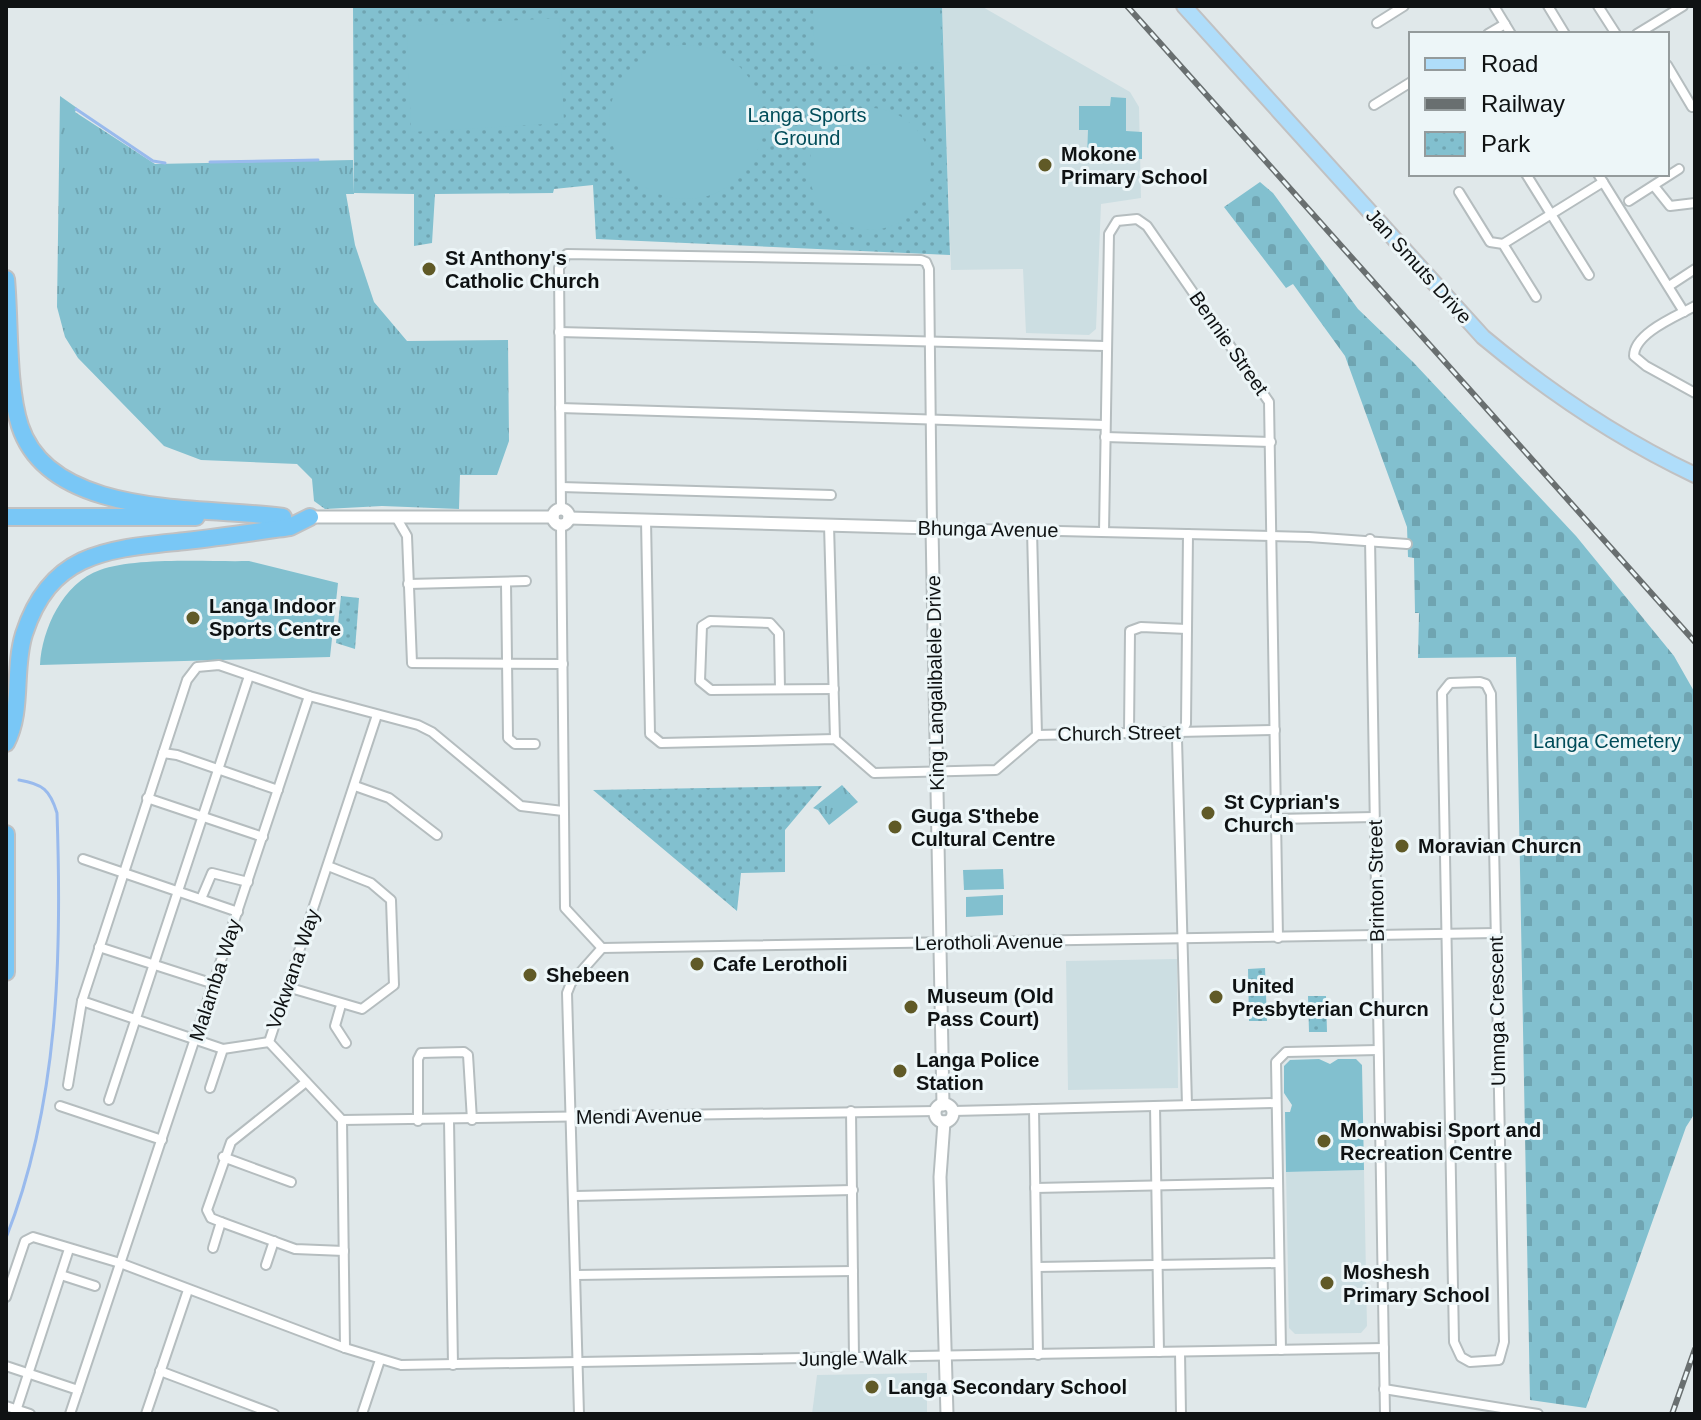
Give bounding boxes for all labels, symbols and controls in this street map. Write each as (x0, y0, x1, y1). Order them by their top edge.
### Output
legend (1409, 32, 1669, 176)
text: Road (1481, 50, 1538, 77)
text: Railway (1481, 90, 1565, 117)
park label: Langa Sports Ground (748, 104, 866, 149)
text: Park (1481, 130, 1531, 157)
place label: Mokone Primary School (1061, 143, 1208, 188)
marker: Mokone Primary School (1036, 156, 1054, 174)
street label: Jan Smuts Drive (1362, 204, 1476, 328)
place label: St Anthony's Catholic Church (445, 247, 599, 292)
marker: St Anthony's Catholic Church (420, 260, 438, 278)
street label: Bennie Street (1185, 287, 1273, 399)
street label: Bhunga Avenue (917, 517, 1059, 541)
street label: King Langalibalele Drive (922, 575, 948, 791)
place label: Langa Indoor Sports Centre (209, 595, 341, 640)
marker: Langa Indoor Sports Centre (184, 609, 202, 627)
street label: Church Street (1057, 721, 1181, 745)
park label: Langa Cemetery (1533, 730, 1681, 752)
place label: St Cyprian's Church (1224, 791, 1340, 836)
marker: St Cyprian's Church (1199, 804, 1217, 822)
place label: Guga S'thebe Cultural Centre (911, 805, 1055, 850)
marker: Guga S'thebe Cultural Centre (886, 818, 904, 836)
street label: Brinton Street (1364, 819, 1388, 942)
place label: Moravian Churcn (1418, 835, 1581, 857)
marker: Moravian Churcn (1393, 837, 1411, 855)
street label: Vokwana Way (262, 906, 324, 1032)
street label: Malamba Way (185, 916, 245, 1044)
street label: Lerotholi Avenue (914, 930, 1064, 954)
street label: Umnga Crescent (1485, 935, 1509, 1086)
place label: Cafe Lerotholi (713, 953, 847, 975)
marker: Cafe Lerotholi (688, 955, 706, 973)
place label: Shebeen (546, 964, 629, 986)
marker: Shebeen (521, 966, 539, 984)
place label: United Presbyterian Churcn (1232, 975, 1429, 1020)
place label: Museum (Old Pass Court) (927, 985, 1054, 1030)
marker: United Presbyterian Churcn (1207, 988, 1225, 1006)
marker: Museum (Old Pass Court) (902, 998, 920, 1016)
place label: Langa Police Station (916, 1049, 1039, 1094)
marker: Langa Police Station (891, 1062, 909, 1080)
street label: Mendi Avenue (576, 1104, 702, 1128)
place label: Monwabisi Sport and Recreation Centre (1340, 1119, 1541, 1164)
marker: Monwabisi Sport and Recreation Centre (1315, 1132, 1333, 1150)
place label: Moshesh Primary School (1343, 1261, 1490, 1306)
marker: Moshesh Primary School (1318, 1274, 1336, 1292)
street label: Jungle Walk (799, 1346, 908, 1370)
place label: Langa Secondary School (888, 1376, 1127, 1398)
marker: Langa Secondary School (863, 1378, 881, 1396)

